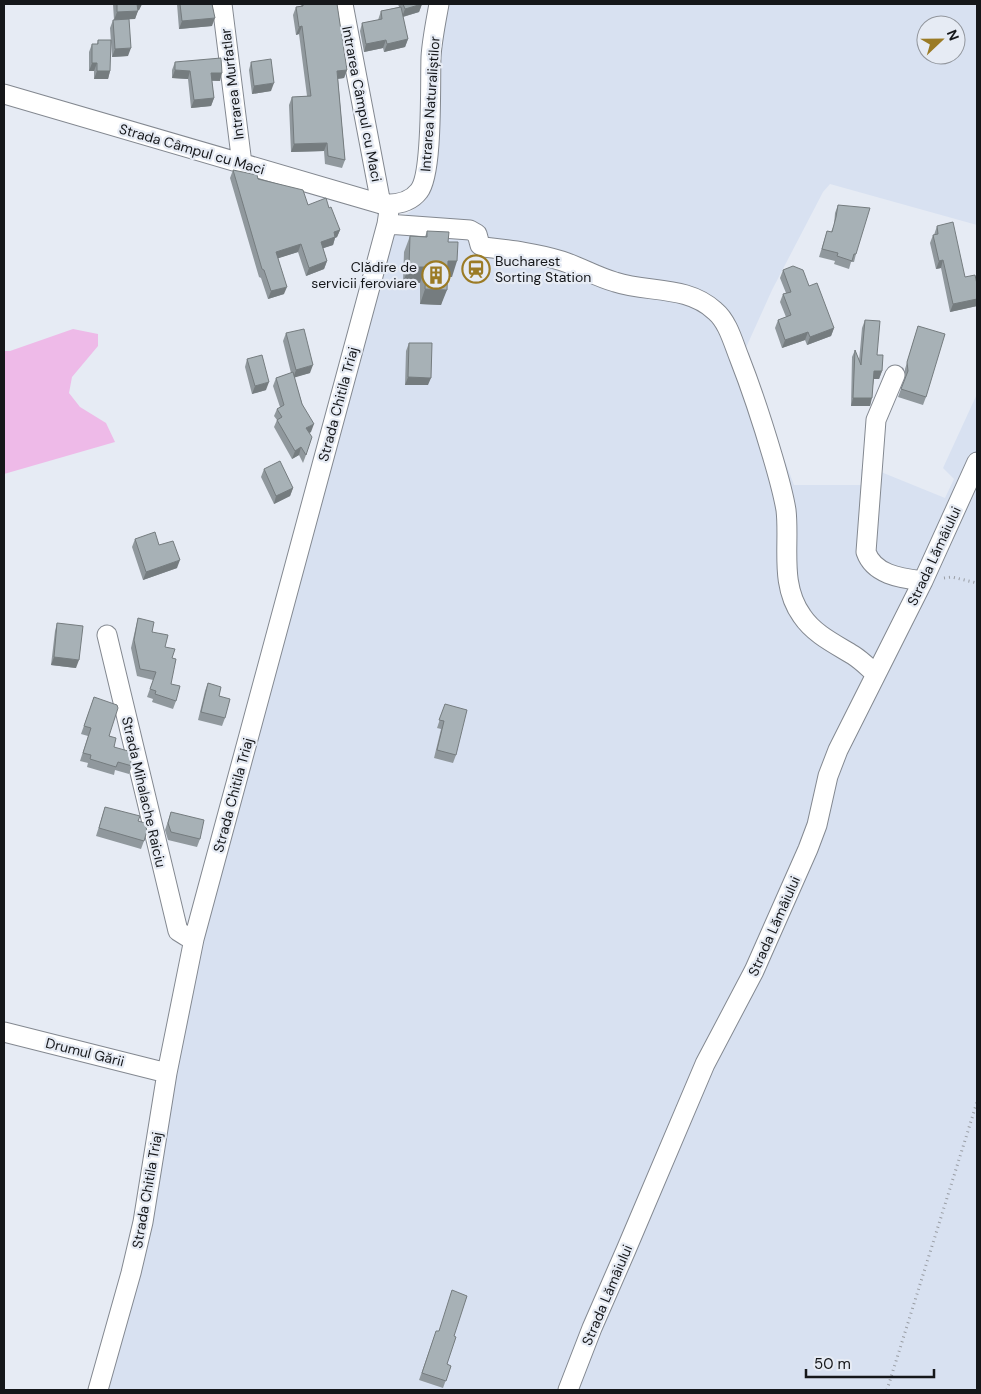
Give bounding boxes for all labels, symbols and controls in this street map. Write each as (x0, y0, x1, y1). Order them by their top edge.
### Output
north arrow (916, 15, 966, 65)
street label: Intrarea Câmpul cu Maci (338, 25, 386, 183)
street label: Intrarea Murfatlar (216, 27, 248, 141)
text: N (943, 27, 963, 43)
street label: Intrarea Naturaliștilor (416, 36, 444, 172)
street label: Strada Câmpul cu Maci (117, 120, 267, 178)
place label: Bucharest Sorting Station (495, 252, 591, 286)
station icon: Bucharest Sorting Station (461, 254, 491, 284)
place label: Clădire de servicii feroviare (311, 258, 417, 292)
building icon: Clădire de servicii feroviare (421, 260, 451, 290)
street label: Strada Chitila Triaj (314, 345, 362, 463)
street label: Strada Lămâiului (903, 503, 965, 609)
street label: Strada Mihalache Raiciu (118, 715, 170, 869)
street label: Strada Chitila Triaj (209, 736, 257, 854)
street label: Strada Lămâiului (744, 873, 804, 979)
street label: Drumul Gării (44, 1034, 126, 1070)
street label: Strada Chitila Triaj (128, 1130, 166, 1250)
street label: Strada Lămâiului (578, 1242, 636, 1348)
scale bar (806, 1346, 934, 1378)
text: 50 m (814, 1354, 851, 1374)

